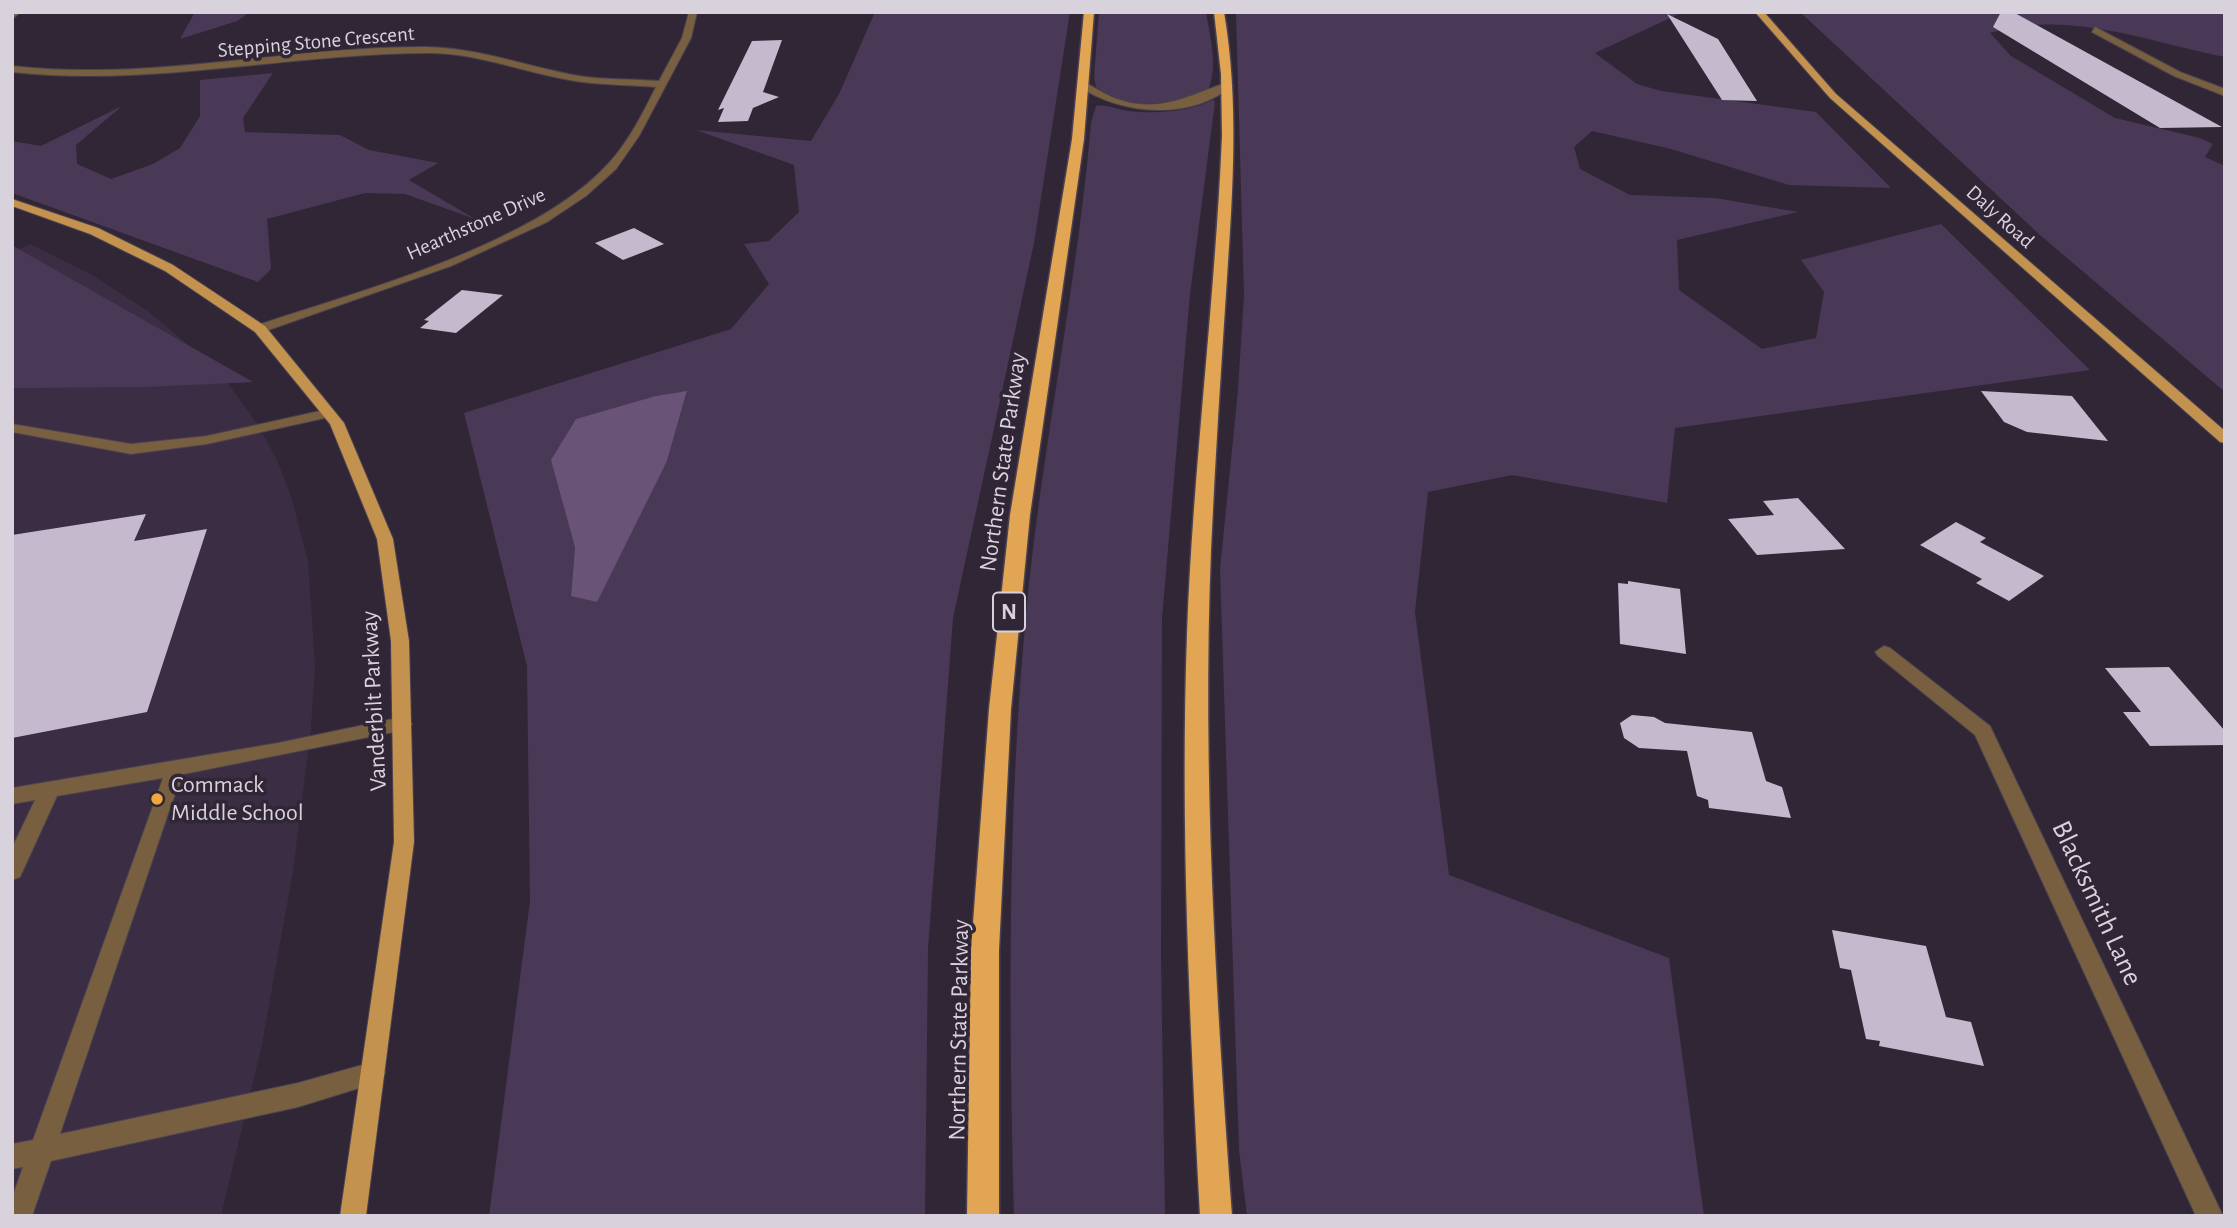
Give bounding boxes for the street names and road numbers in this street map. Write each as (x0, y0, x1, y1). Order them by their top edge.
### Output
street label: Stepping Stone Crescent (217, 21, 415, 63)
street label: Daly Road (1961, 180, 2039, 254)
street label: Hearthstone Drive (403, 182, 549, 266)
street label: Northern State Parkway (973, 350, 1033, 574)
road number: N (993, 592, 1025, 632)
street label: Vanderbilt Parkway (355, 610, 393, 792)
street label: Blacksmith Lane (2044, 815, 2150, 991)
street label: Northern State Parkway (943, 919, 975, 1141)

